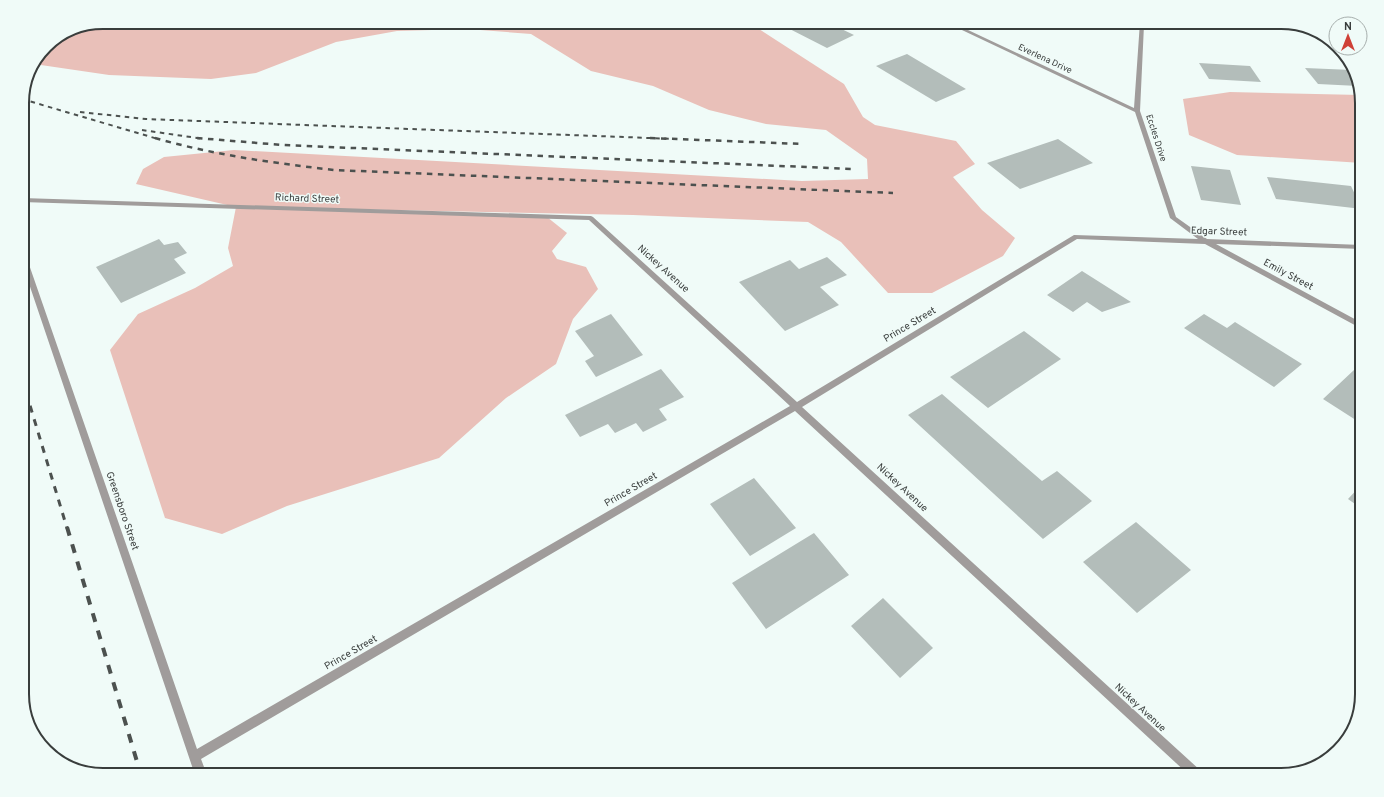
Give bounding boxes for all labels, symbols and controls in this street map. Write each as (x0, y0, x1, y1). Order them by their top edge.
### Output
north arrow (1328, 16, 1368, 56)
text: N (1344, 20, 1352, 34)
street label: Everlena Drive (1016, 42, 1074, 76)
street label: Eccles Drive (1143, 113, 1169, 163)
street label: Richard Street (275, 191, 340, 207)
street label: Edgar Street (1191, 225, 1247, 239)
street label: Nickey Avenue (634, 242, 692, 296)
street label: Emily Street (1261, 256, 1315, 294)
street label: Prince Street (881, 304, 939, 346)
street label: Nickey Avenue (874, 461, 930, 515)
street label: Greensboro Street (102, 470, 142, 552)
street label: Prince Street (602, 470, 660, 510)
street label: Prince Street (322, 633, 380, 673)
street label: Nickey Avenue (1112, 681, 1168, 735)

